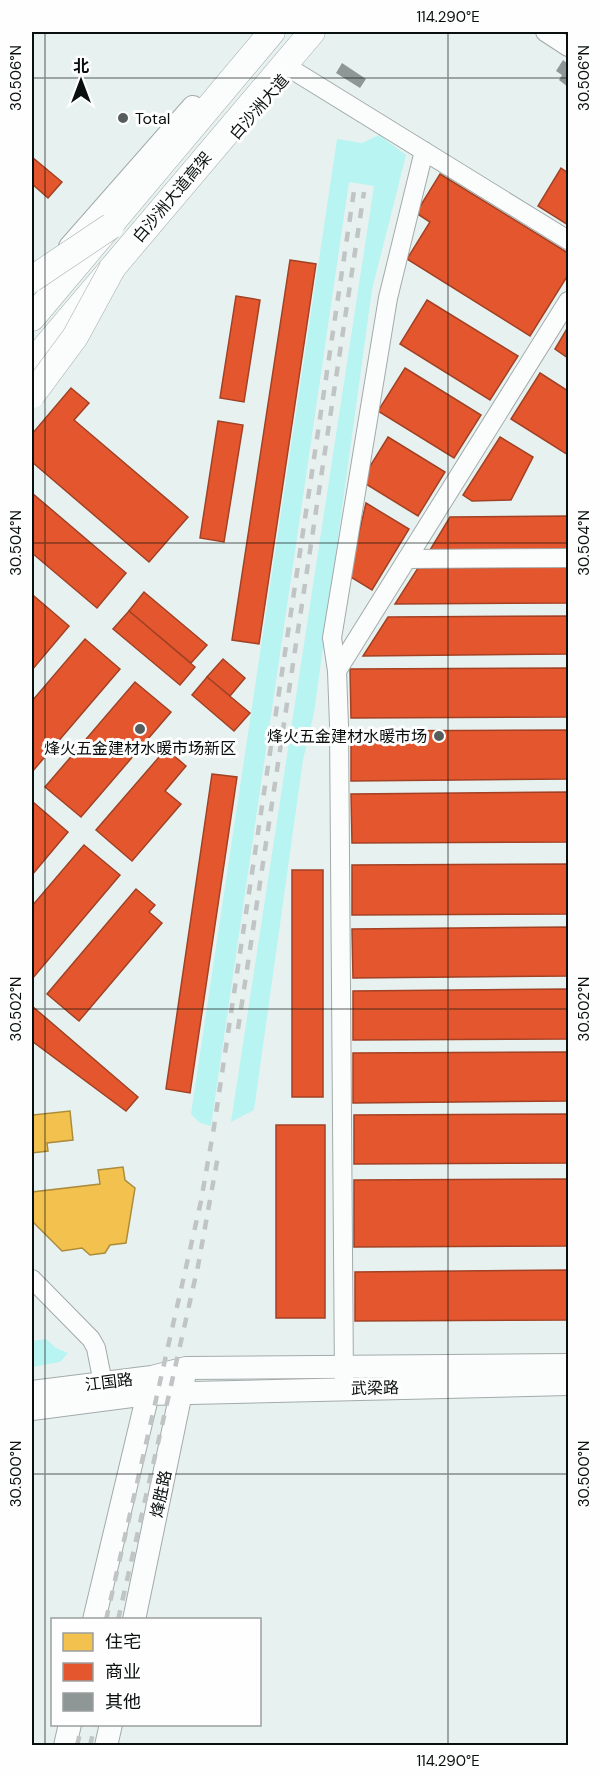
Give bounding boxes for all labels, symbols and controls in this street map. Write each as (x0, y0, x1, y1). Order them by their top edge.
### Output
text: 114.290°E (416, 7, 480, 27)
text: 30.506°N (6, 45, 26, 111)
text: 30.506°N (574, 45, 594, 111)
north arrow (51, 51, 111, 111)
text: 北 (73, 56, 89, 77)
street label: 白沙洲大道 (225, 70, 293, 144)
place label: Total (135, 108, 170, 129)
marker: Total (116, 111, 130, 125)
street label: 白沙洲大道高架 (128, 147, 216, 247)
text: 30.504°N (6, 510, 26, 576)
text: 30.504°N (574, 510, 594, 576)
marker: 烽火五金建材水暖市场新区 (133, 722, 147, 736)
place label: 烽火五金建材水暖市场 (267, 726, 427, 747)
marker: 烽火五金建材水暖市场 (432, 729, 446, 743)
place label: 烽火五金建材水暖市场新区 (44, 738, 236, 759)
text: 30.502°N (6, 977, 26, 1041)
text: 30.502°N (574, 977, 594, 1041)
street label: 江国路 (84, 1369, 134, 1395)
street label: 武梁路 (351, 1377, 399, 1399)
text: 30.500°N (6, 1441, 26, 1507)
text: 30.500°N (574, 1441, 594, 1507)
street label: 烽胜路 (146, 1468, 176, 1520)
legend (51, 1618, 261, 1726)
text: 住宅 (105, 1630, 141, 1654)
text: 商业 (105, 1660, 141, 1684)
text: 其他 (105, 1690, 141, 1714)
text: 114.290°E (416, 1751, 480, 1771)

